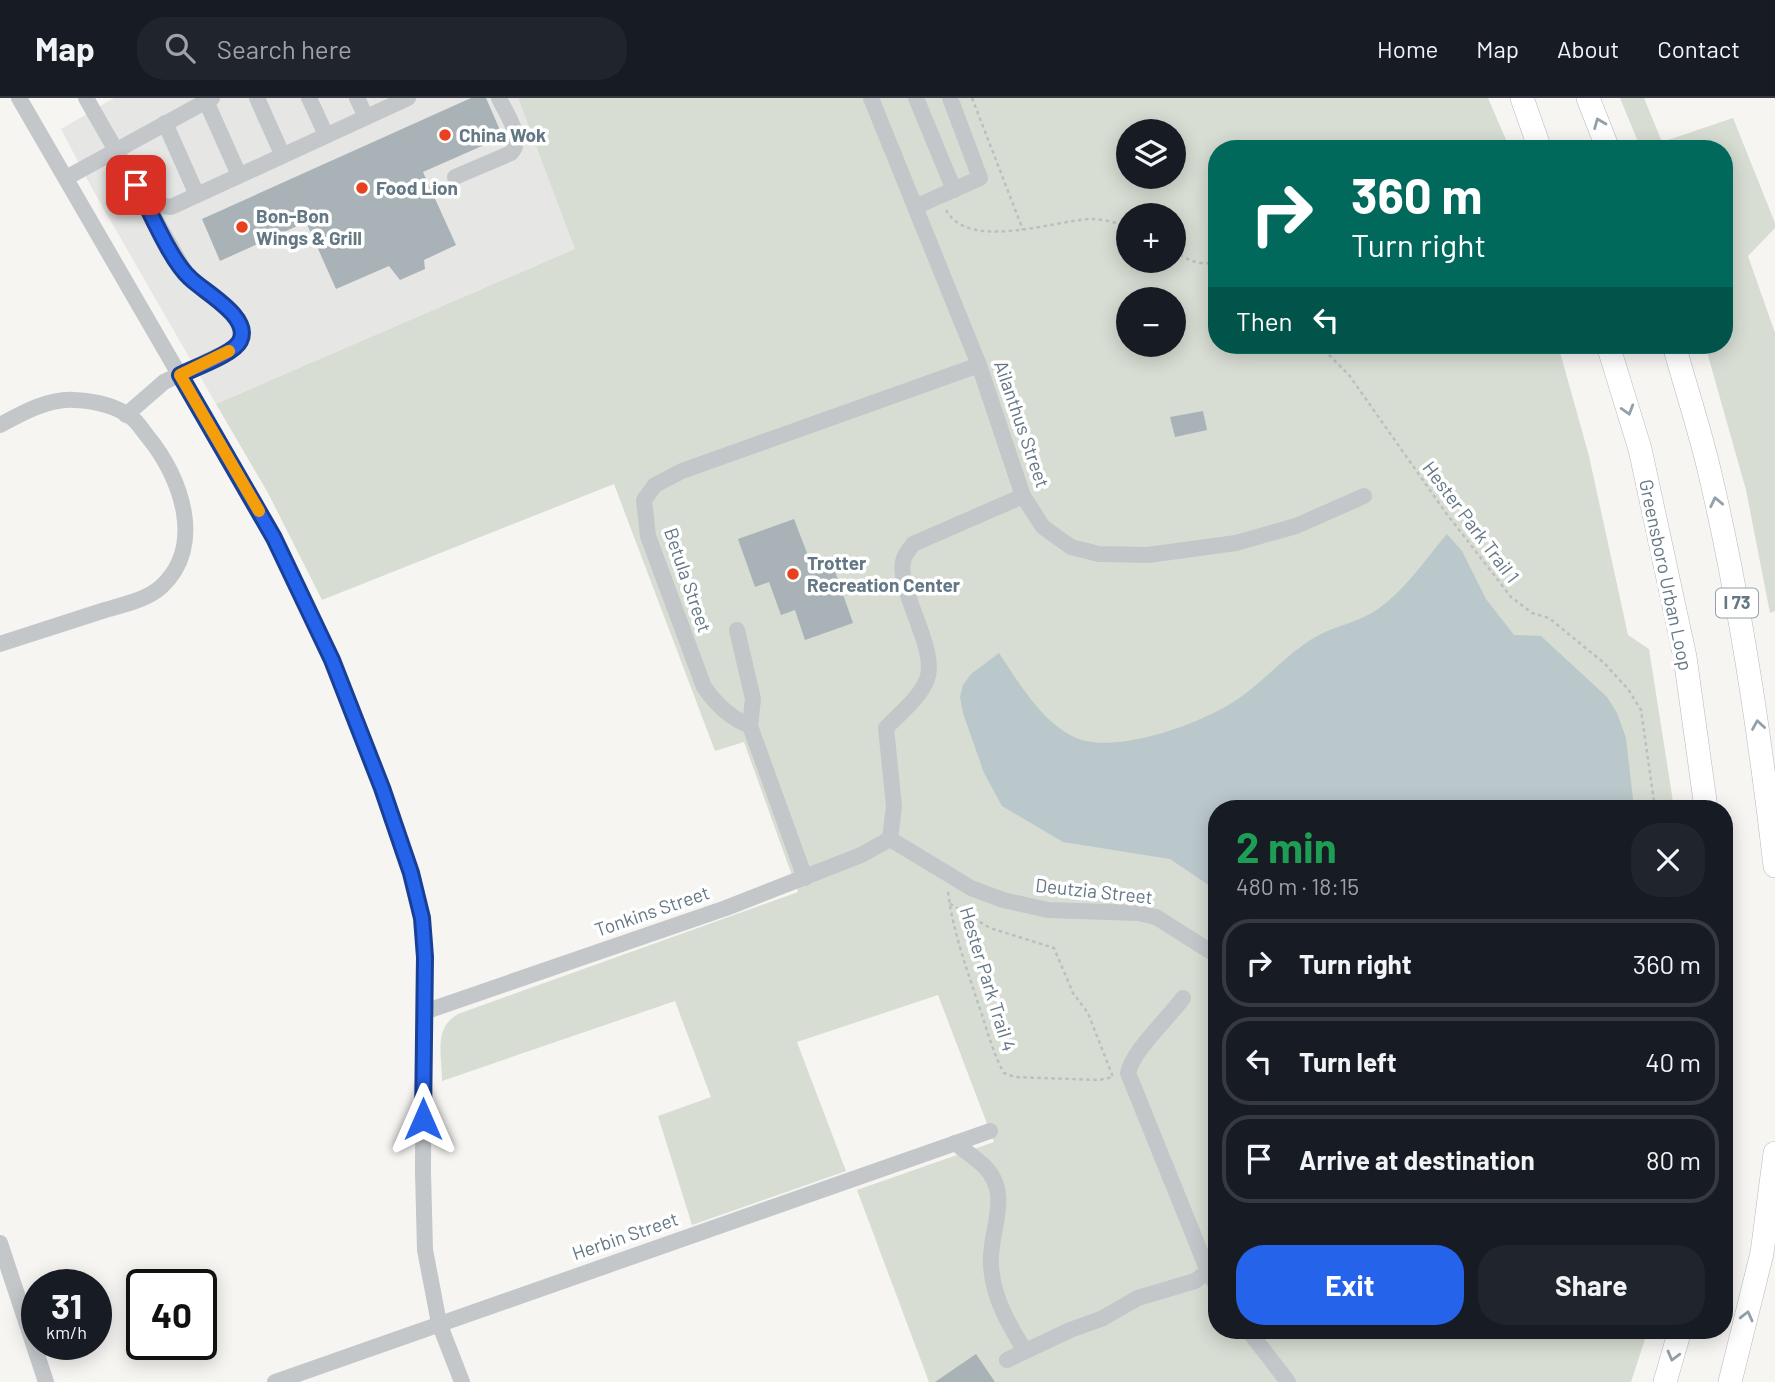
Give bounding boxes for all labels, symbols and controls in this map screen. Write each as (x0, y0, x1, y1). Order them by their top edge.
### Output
search box (137, 17, 627, 80)
text: Map (35, 28, 95, 68)
icon: search (161, 29, 199, 67)
text: Search here (217, 33, 352, 64)
text: Home (1377, 34, 1438, 63)
text: Map (1476, 34, 1519, 63)
text: About (1557, 34, 1619, 63)
text: Contact (1657, 34, 1740, 63)
one-way arrow (1593, 118, 1607, 130)
map controls (1116, 119, 1186, 357)
button: layers (1116, 119, 1186, 189)
place label: China Wok (459, 123, 546, 146)
marker: China Wok (437, 127, 453, 143)
pin (106, 155, 166, 215)
text: 360 m (1351, 165, 1482, 224)
icon: arrive (117, 166, 155, 204)
icon: right (1236, 168, 1327, 259)
place label: Food Lion (376, 176, 458, 199)
marker: Food Lion (354, 180, 370, 196)
button: + (1116, 203, 1186, 273)
place label: Bon-Bon Wings & Grill (256, 204, 362, 249)
marker: Bon-Bon Wings & Grill (234, 219, 250, 235)
text: Turn right (1351, 225, 1486, 263)
button: − (1116, 287, 1186, 357)
icon: left (1307, 301, 1345, 339)
text: Then (1236, 305, 1293, 336)
street label: Ailanthus Street (990, 357, 1055, 490)
one-way arrow (1619, 404, 1634, 416)
street label: Hester Park Trail 1 (1418, 456, 1525, 587)
street label: Greensboro Urban Loop (1635, 477, 1698, 673)
one-way arrow (1709, 496, 1724, 508)
street label: Betula Street (660, 525, 717, 635)
place label: Trotter Recreation Center (807, 551, 961, 596)
marker: Trotter Recreation Center (785, 566, 801, 582)
road number: I 73 (1716, 588, 1758, 618)
one-way arrow (1750, 719, 1765, 731)
text: 2 min (1236, 821, 1337, 871)
button: close (1631, 823, 1705, 897)
text: 480 m · 18:15 (1236, 872, 1359, 900)
street label: Deutzia Street (1034, 873, 1154, 908)
street label: Tonkins Street (592, 880, 712, 941)
street label: Hester Park Trail 4 (956, 904, 1021, 1054)
icon: right (1240, 944, 1278, 982)
text: Turn right (1299, 948, 1412, 979)
text: 360 m (1633, 948, 1701, 979)
icon: left (1240, 1042, 1278, 1080)
text: Turn left (1299, 1046, 1397, 1077)
text: 40 m (1645, 1046, 1701, 1077)
position arrow (386, 1082, 460, 1156)
icon: arrive (1240, 1140, 1278, 1178)
text: Arrive at destination (1299, 1144, 1535, 1175)
text: 80 m (1646, 1144, 1701, 1175)
street label: Herbin Street (569, 1207, 681, 1264)
button: Exit (1236, 1245, 1464, 1325)
button: Share (1478, 1245, 1705, 1325)
speed limit sign: 40 (126, 1269, 217, 1360)
text: 31 (51, 1284, 82, 1326)
one-way arrow (1739, 1310, 1753, 1322)
text: km/h (46, 1321, 87, 1343)
one-way arrow (1667, 1350, 1681, 1362)

